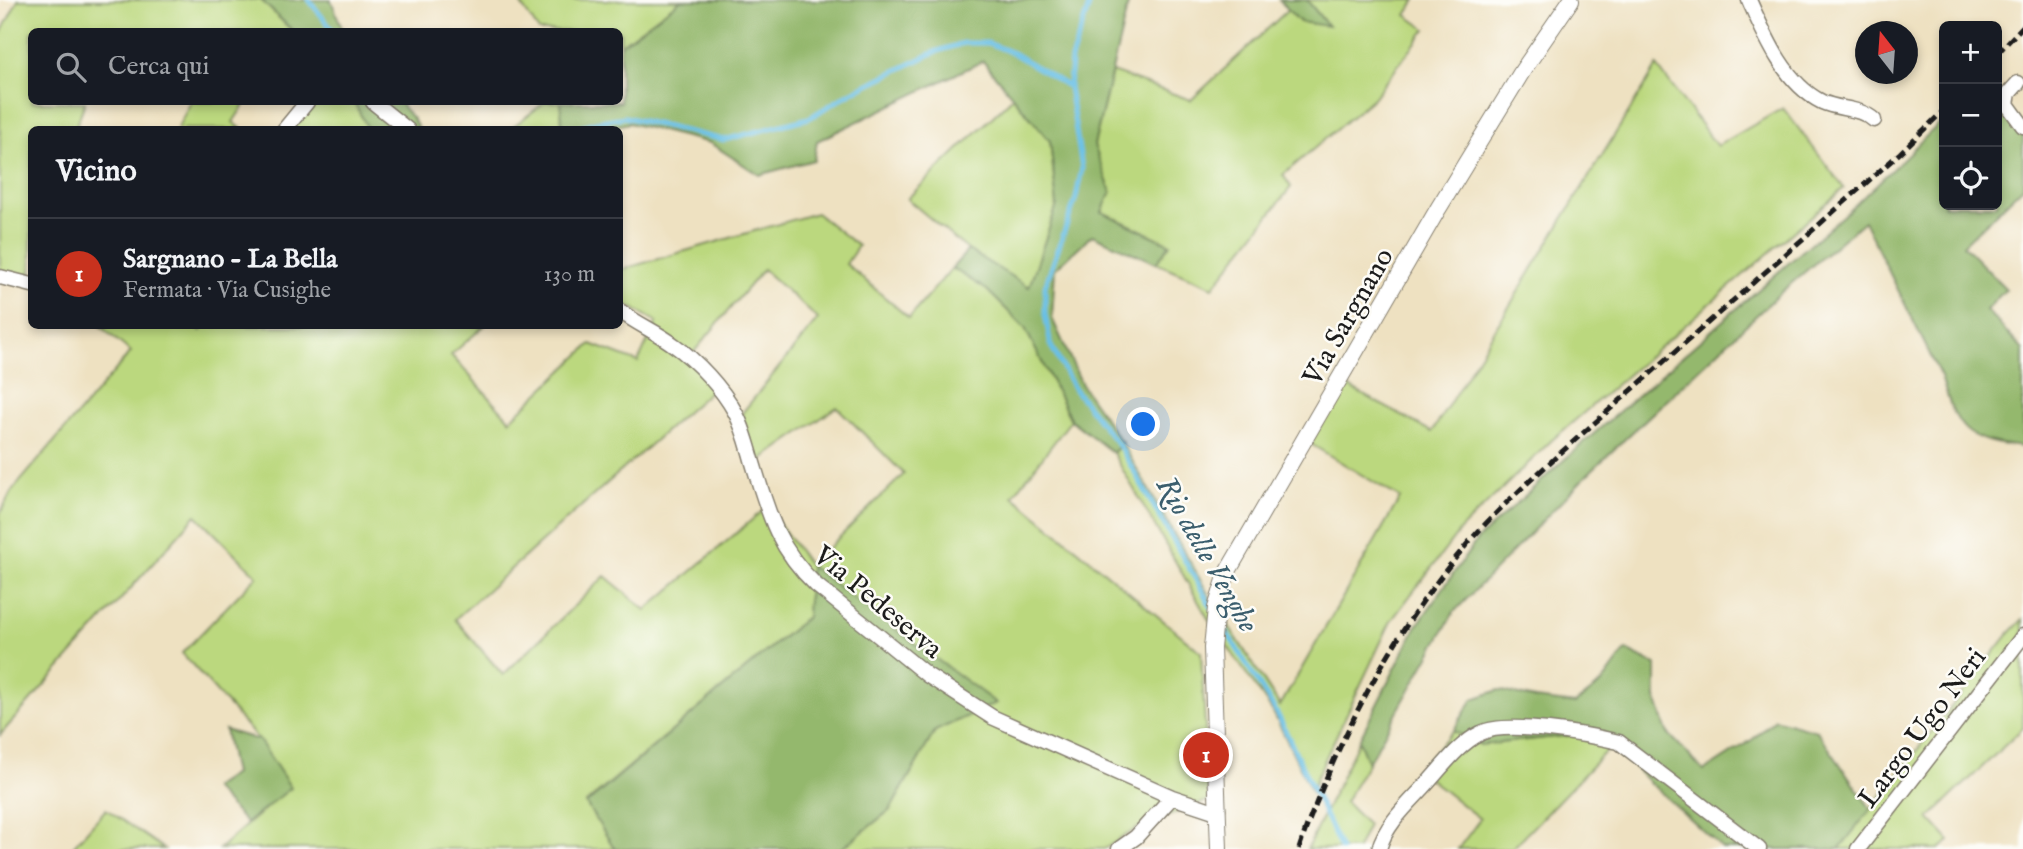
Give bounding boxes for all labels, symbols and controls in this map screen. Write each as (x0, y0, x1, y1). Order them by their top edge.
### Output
north arrow (1855, 21, 1918, 84)
map controls (1939, 21, 2002, 210)
button: + (1939, 21, 2002, 84)
search box (28, 28, 623, 105)
icon: search (52, 48, 90, 86)
text: Cerca qui (108, 50, 209, 83)
button: − (1939, 84, 2002, 147)
button: locate (1939, 147, 2002, 210)
text: Vicino (56, 153, 137, 191)
street label: Via Sargnano (1295, 242, 1403, 393)
text: Sargnano - La Bella (123, 243, 338, 276)
text: 1 (75, 260, 83, 289)
text: 130 m (544, 260, 595, 289)
text: Fermata · Via Cusighe (123, 276, 331, 305)
your location (1126, 407, 1160, 441)
water label: Rio delle Venghe (1146, 470, 1266, 640)
street label: Via Pedeserva (805, 538, 950, 668)
street label: Largo Ugo Neri (1851, 641, 1995, 816)
pin: 1 (1183, 729, 1229, 781)

